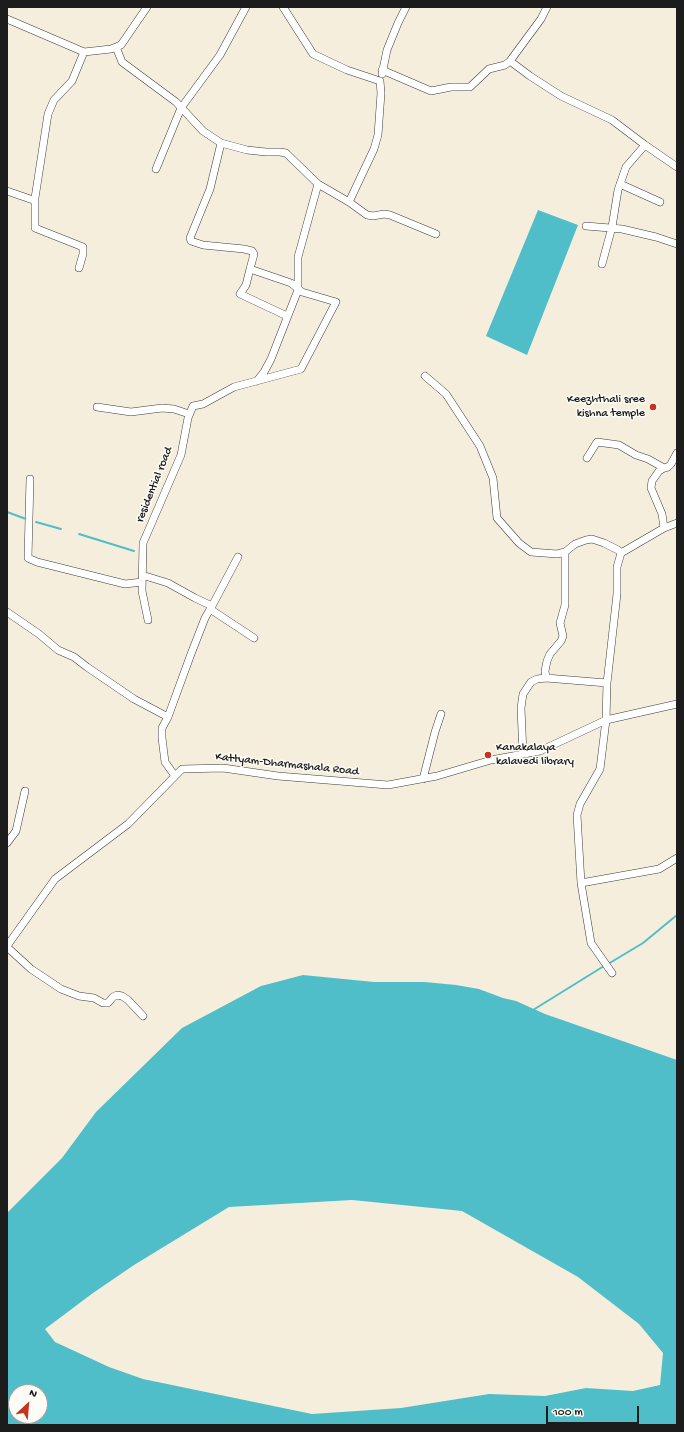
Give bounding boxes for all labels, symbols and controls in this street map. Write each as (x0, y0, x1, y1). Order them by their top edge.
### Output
place label: Keezhthali sree kishna temple (567, 393, 645, 421)
marker: Keezhthali sree kishna temple (648, 402, 658, 412)
street label: residential road (133, 445, 177, 525)
place label: Kanakalaya kalavedi library (496, 741, 574, 769)
street label: Kattyam-Dharmashala Road (215, 750, 359, 780)
marker: Kanakalaya kalavedi library (483, 750, 493, 760)
north arrow (8, 1384, 48, 1424)
text: N (27, 1387, 39, 1401)
scale bar (548, 1398, 641, 1424)
text: 100 m (553, 1406, 583, 1420)

